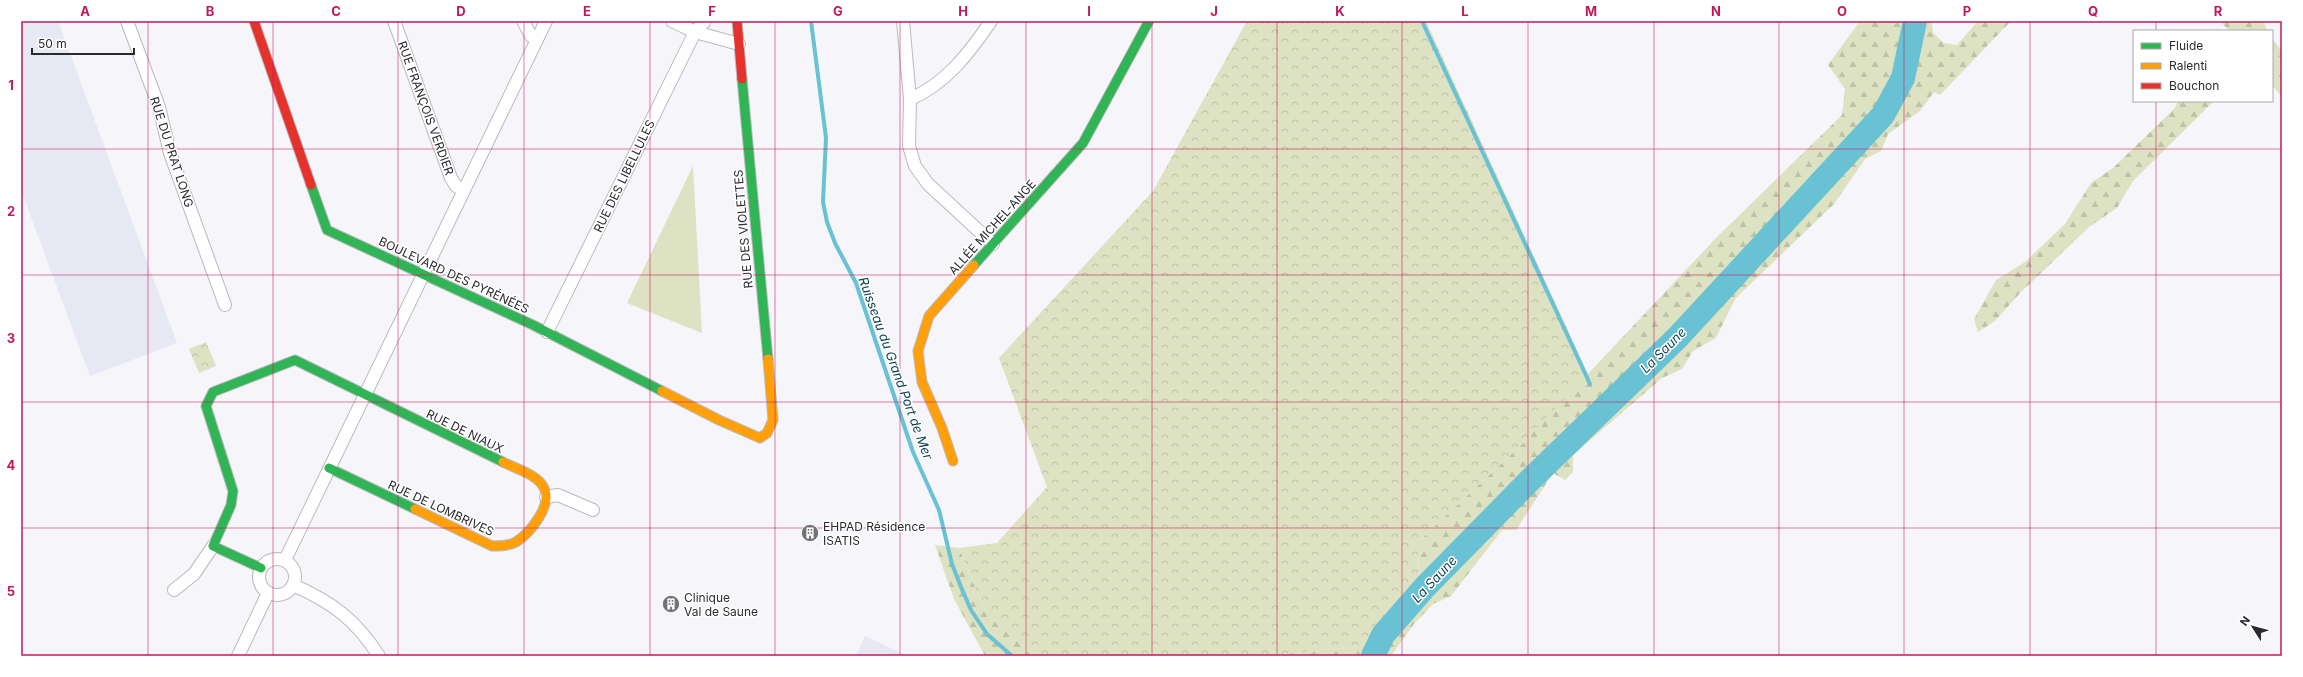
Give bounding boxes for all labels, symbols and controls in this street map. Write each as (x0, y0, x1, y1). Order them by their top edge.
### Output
text: A (80, 3, 90, 19)
text: B (206, 3, 215, 19)
text: C (331, 3, 341, 19)
text: D (456, 3, 466, 19)
text: E (583, 3, 591, 19)
text: F (708, 3, 716, 19)
text: G (833, 3, 843, 19)
text: H (958, 3, 968, 19)
text: I (1087, 3, 1091, 19)
text: J (1210, 3, 1218, 19)
text: K (1335, 3, 1345, 19)
text: L (1461, 3, 1469, 19)
text: M (1585, 3, 1597, 19)
text: N (1711, 3, 1721, 19)
text: O (1837, 3, 1847, 19)
text: P (1963, 3, 1971, 19)
text: Q (2088, 3, 2098, 19)
text: R (2214, 3, 2223, 19)
scale bar (32, 30, 134, 56)
legend (2133, 30, 2273, 102)
text: 50 m (38, 36, 67, 51)
text: Fluide (2169, 38, 2203, 53)
street label: RUE FRANÇOIS VERDIER (395, 39, 457, 177)
text: Ralenti (2169, 58, 2207, 73)
text: 1 (8, 77, 14, 93)
text: Bouchon (2169, 78, 2219, 93)
street label: RUE DU PRAT LONG (147, 95, 197, 209)
street label: RUE DES LIBELLULES (590, 117, 658, 235)
street label: RUE DES VIOLETTES (730, 169, 756, 289)
street label: ALLÉE MICHEL-ANGE (945, 176, 1039, 278)
text: 2 (7, 203, 15, 219)
street label: BOULEVARD DES PYRÉNÉES (376, 233, 532, 317)
water label: Ruisseau du Grand Port de Mer (855, 275, 937, 462)
water label: La Saune (1637, 324, 1689, 376)
text: 3 (7, 330, 15, 346)
street label: RUE DE NIAUX (424, 406, 506, 456)
text: 4 (7, 457, 16, 473)
street label: RUE DE LOMBRIVES (386, 477, 497, 539)
place label: EHPAD Résidence ISATIS (823, 519, 925, 548)
building icon: EHPAD Résidence ISATIS (800, 523, 820, 543)
water label: La Saune (1408, 552, 1460, 606)
text: 5 (7, 583, 15, 599)
place label: Clinique Val de Saune (684, 590, 758, 619)
building icon: Clinique Val de Saune (661, 594, 681, 614)
north arrow (2233, 607, 2273, 647)
text: N (2237, 614, 2253, 629)

